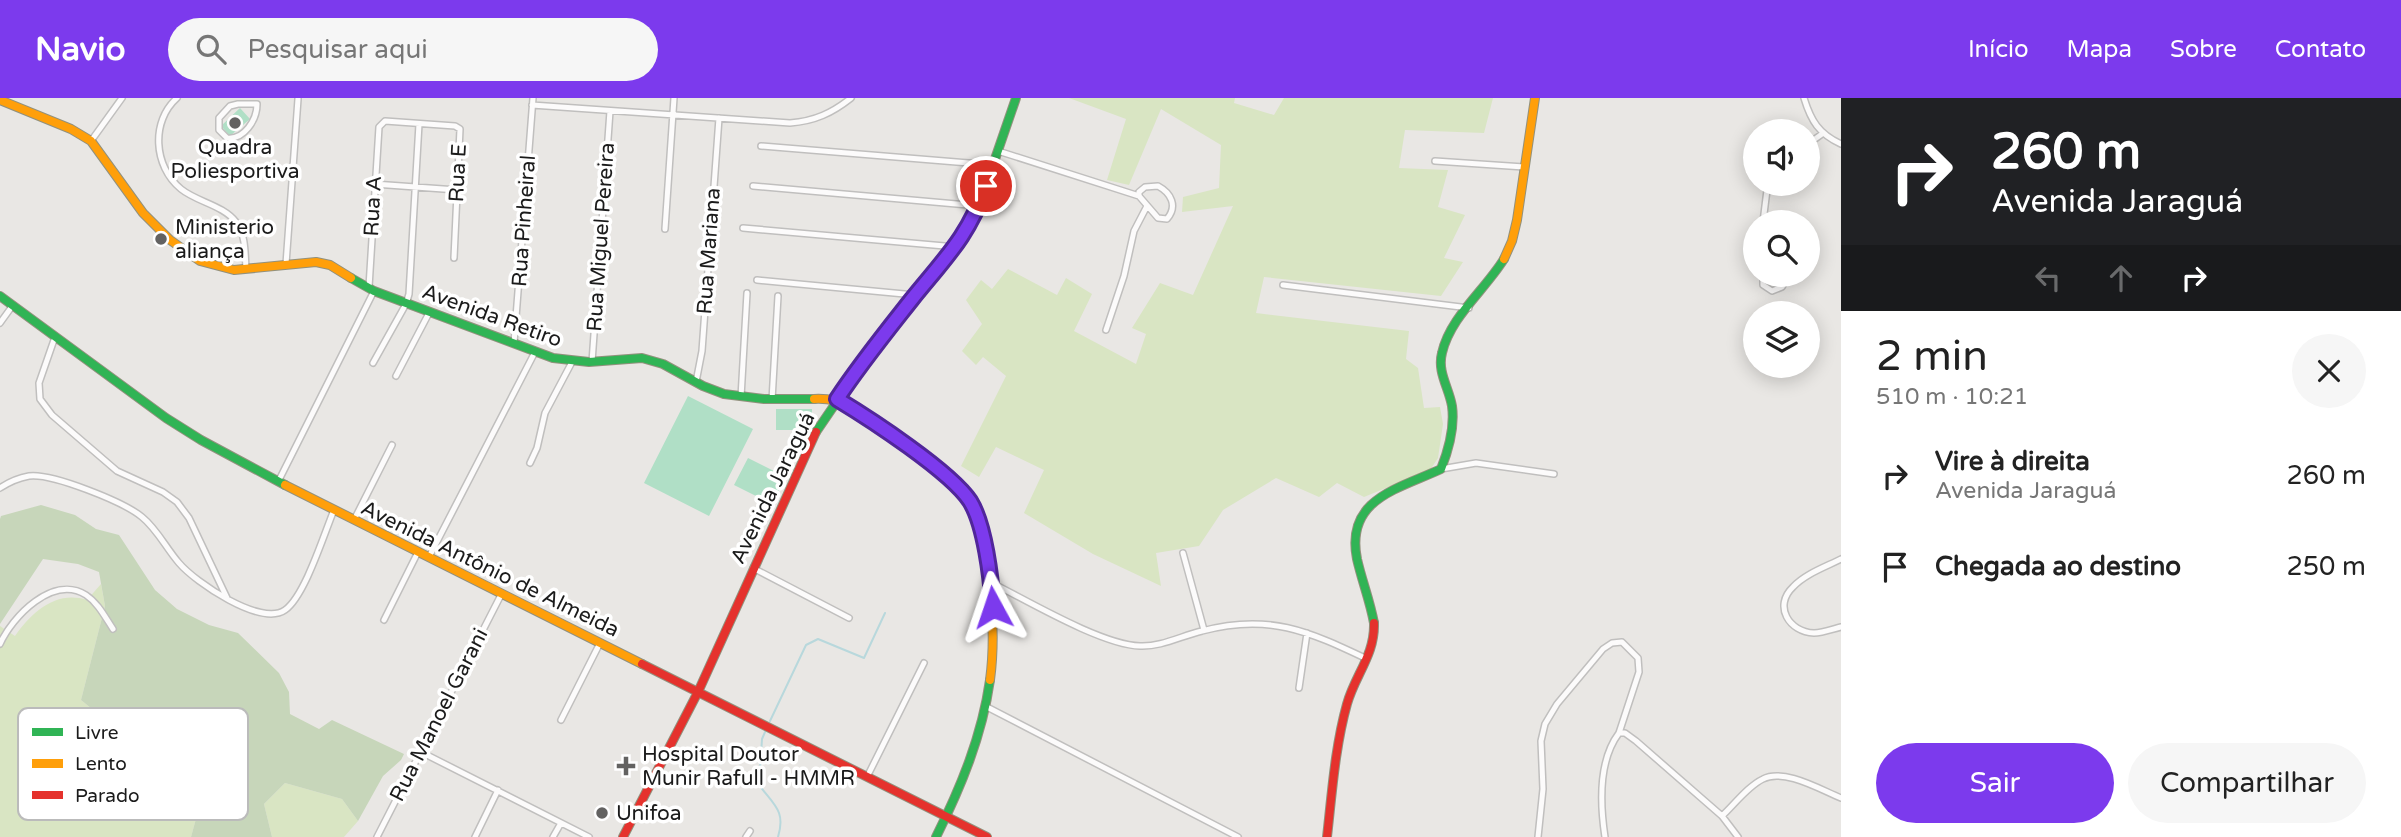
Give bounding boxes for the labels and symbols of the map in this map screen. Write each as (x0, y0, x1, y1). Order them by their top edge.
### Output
marker: Quadra Poliesportiva (227, 115, 243, 131)
place label: Quadra Poliesportiva (170, 135, 300, 184)
street label: Rua Miguel Pereira (582, 142, 620, 332)
street label: Rua E (444, 143, 472, 203)
street label: Rua Pinheiral (507, 154, 541, 288)
pin (956, 156, 1016, 216)
street label: Rua A (359, 175, 387, 237)
street label: Rua Mariana (692, 187, 726, 315)
place label: Ministerio aliança (175, 215, 274, 264)
marker: Ministerio aliança (153, 231, 169, 247)
street label: Avenida Retiro (419, 279, 565, 353)
street label: Avenida Jaraguá (725, 408, 821, 568)
street label: Avenida Antônio de Almeida (357, 495, 623, 643)
position arrow (956, 570, 1030, 644)
street label: Rua Manoel Garani (385, 624, 493, 806)
legend (18, 708, 248, 820)
text: Livre (75, 722, 119, 744)
place label: Hospital Doutor Munir Rafull - HMMR (642, 742, 855, 791)
text: Lento (75, 753, 127, 775)
marker: Hospital Doutor Munir Rafull - HMMR (616, 756, 636, 776)
text: Parado (75, 785, 139, 807)
place label: Unifoa (616, 801, 682, 826)
marker: Unifoa (594, 805, 610, 821)

